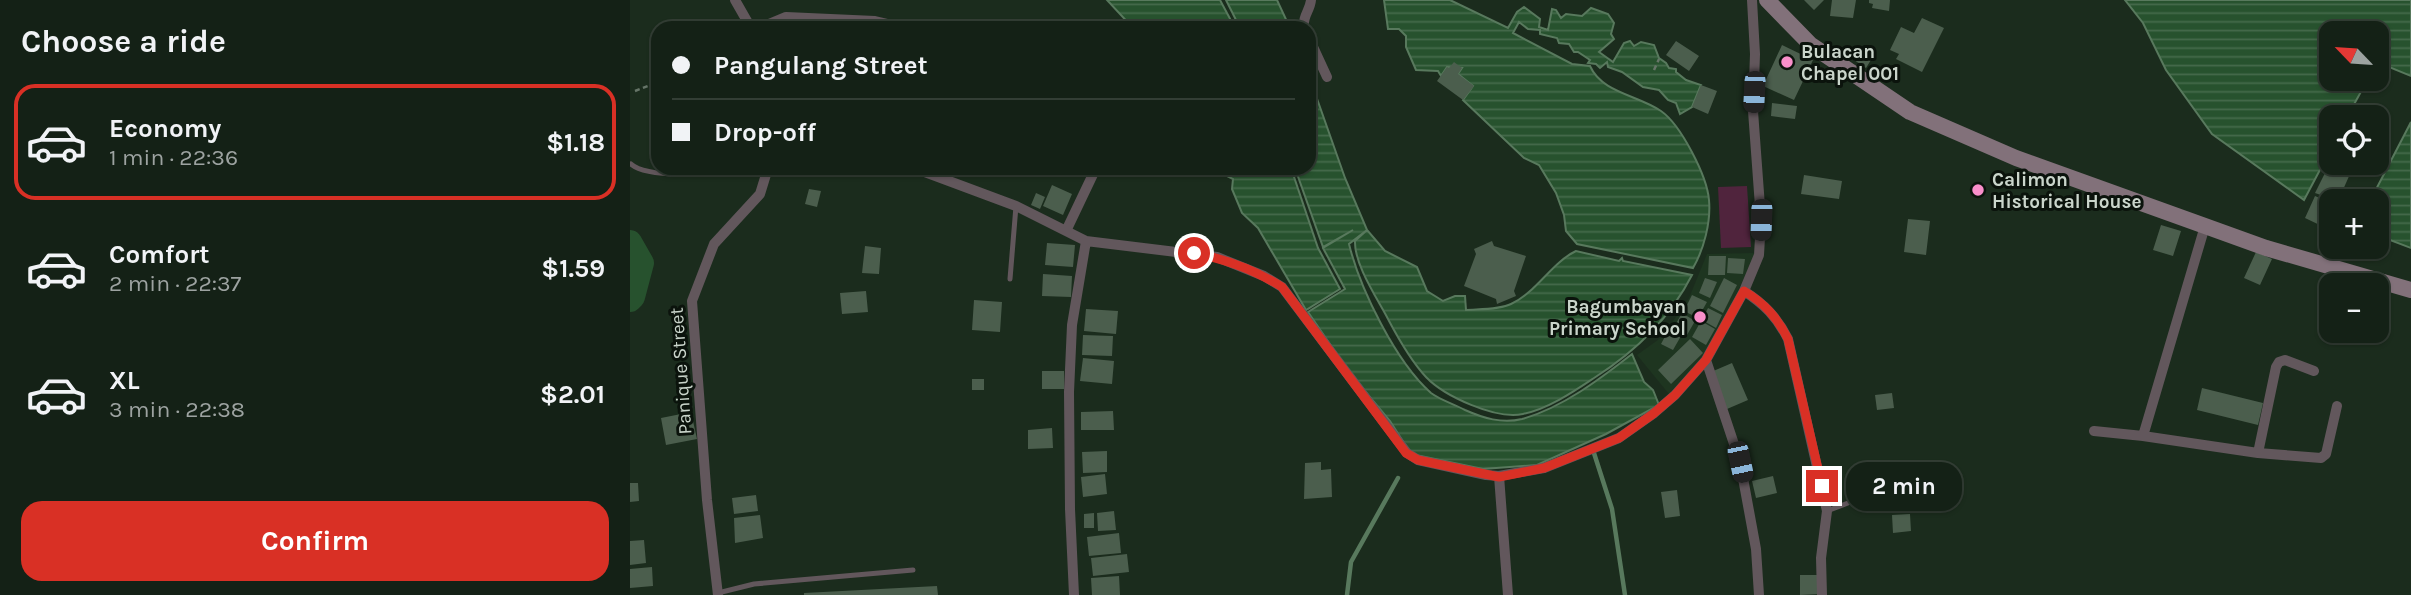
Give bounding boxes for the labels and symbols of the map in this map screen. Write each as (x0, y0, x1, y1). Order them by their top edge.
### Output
north arrow (2319, 21, 2389, 91)
place label: Bulacan Chapel 001 (1801, 41, 1899, 85)
marker: Bulacan Chapel 001 (1779, 54, 1795, 70)
car (1743, 70, 1766, 114)
place label: Calimon Historical House (1992, 169, 2142, 213)
marker: Calimon Historical House (1970, 182, 1986, 198)
car (1750, 199, 1773, 241)
route start (1178, 237, 1210, 269)
place label: Bagumbayan Primary School (1549, 296, 1686, 340)
street label: Panique Street (666, 307, 696, 435)
marker: Bagumbayan Primary School (1692, 309, 1708, 325)
car (1726, 439, 1755, 485)
callout: 2 min (1846, 462, 1962, 510)
route end (1806, 470, 1838, 502)

